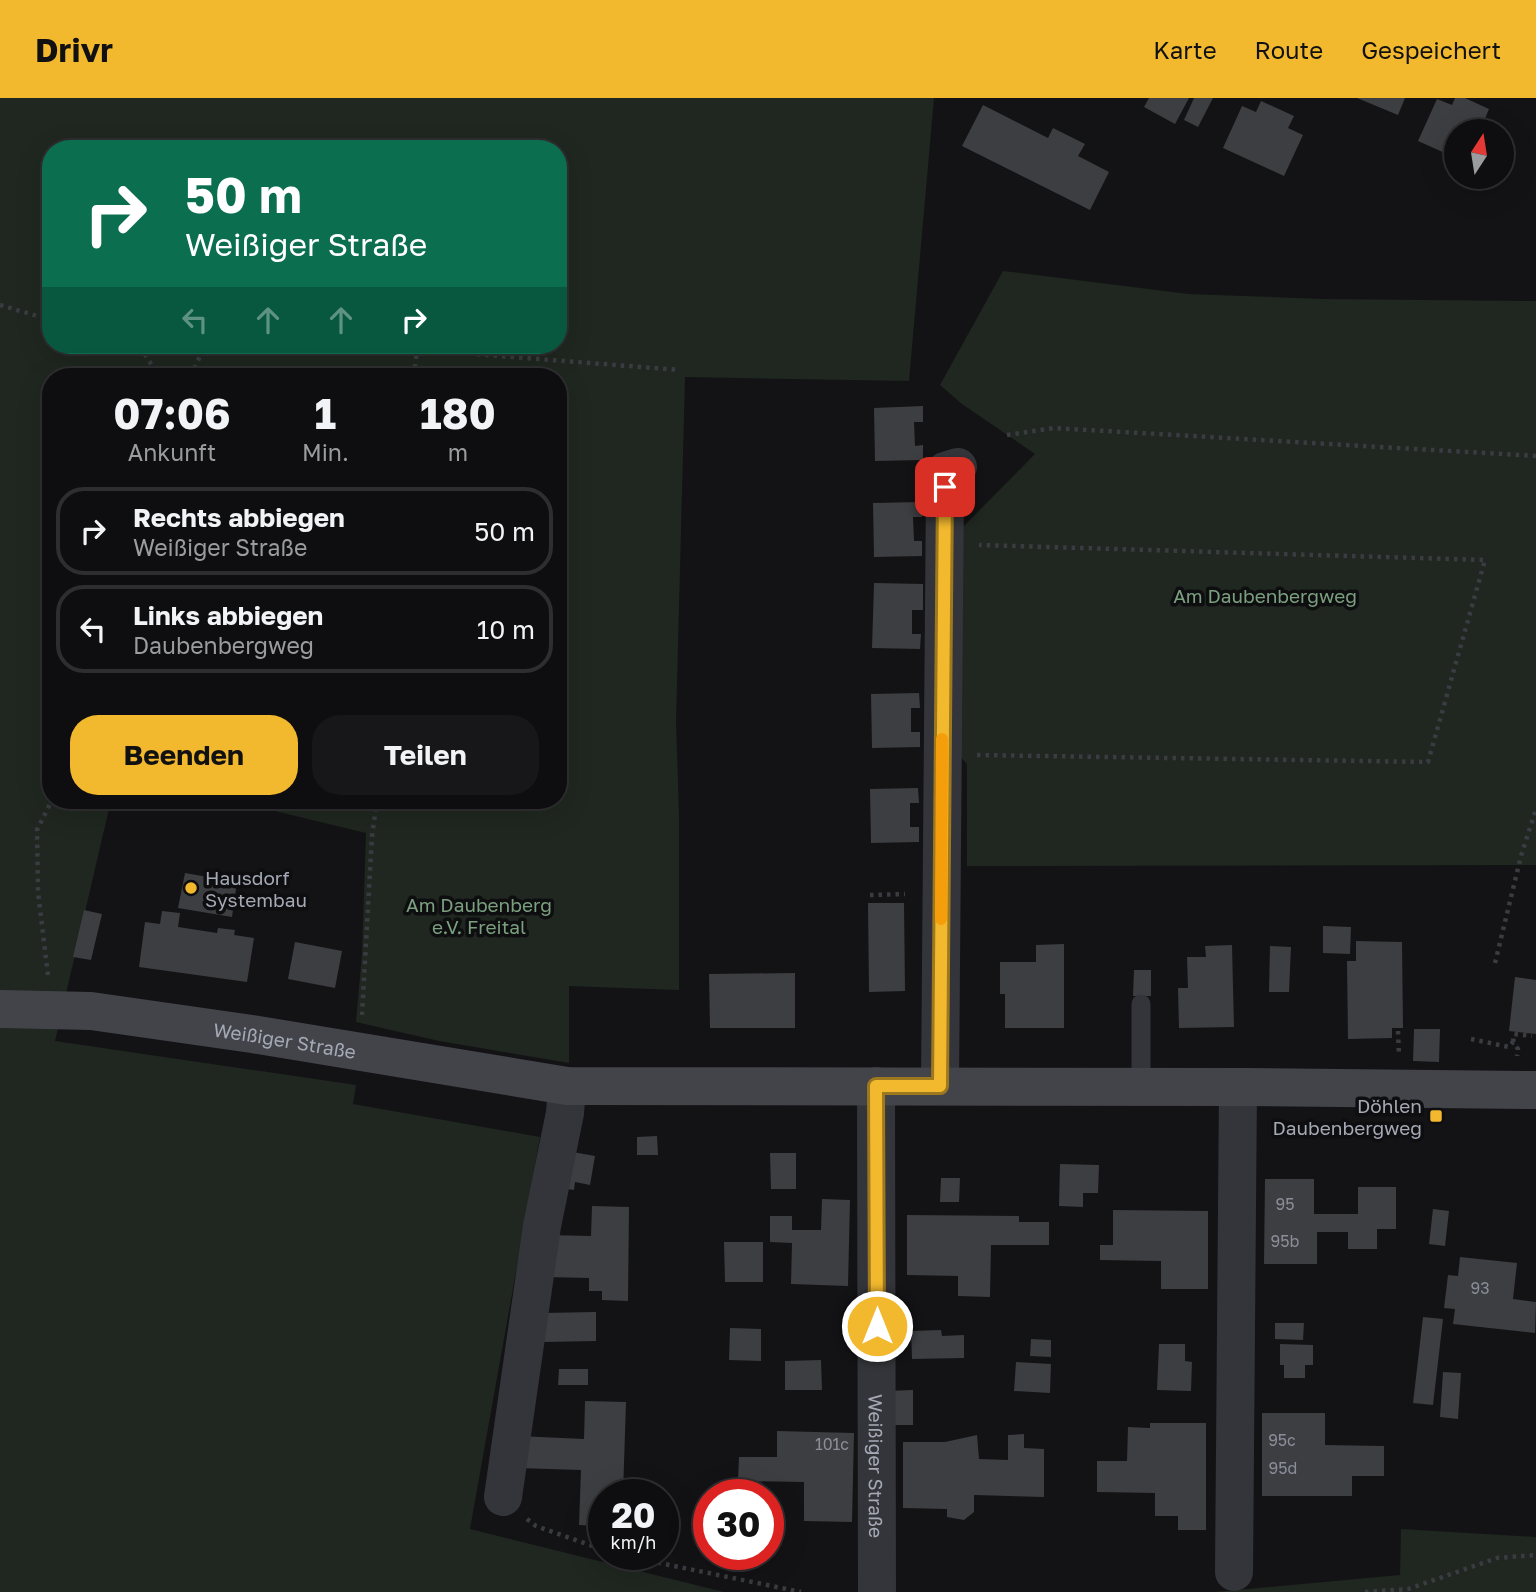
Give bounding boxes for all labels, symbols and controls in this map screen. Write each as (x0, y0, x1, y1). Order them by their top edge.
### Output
text: Drivr (35, 30, 113, 69)
text: Karte (1153, 35, 1217, 64)
text: Route (1255, 35, 1323, 64)
text: Gespeichert (1361, 35, 1501, 64)
north arrow (1444, 119, 1514, 189)
map controls (1444, 119, 1514, 189)
text: 50 m (185, 165, 302, 224)
icon: right (70, 168, 161, 259)
text: Weißiger Straße (185, 225, 427, 263)
icon: left (176, 301, 214, 339)
icon: ahead (249, 301, 287, 339)
icon: ahead (322, 301, 360, 339)
icon: right (395, 301, 433, 339)
text: 07:06 (113, 388, 231, 438)
text: 1 (315, 388, 336, 438)
text: 180 (420, 388, 496, 438)
text: Ankunft (128, 438, 216, 466)
text: Min. (302, 438, 349, 466)
text: m (448, 438, 468, 466)
pin (915, 457, 975, 517)
icon: arrive (926, 468, 964, 506)
text: Rechts abbiegen (133, 502, 345, 533)
icon: right (74, 512, 112, 550)
text: 50 m (474, 516, 535, 547)
text: Weißiger Straße (133, 533, 307, 561)
park label: Am Daubenbergweg (1173, 584, 1357, 607)
text: Links abbiegen (133, 600, 323, 631)
icon: left (74, 610, 112, 648)
text: 10 m (477, 614, 535, 645)
text: Daubenbergweg (133, 631, 314, 659)
button: Beenden (70, 715, 298, 795)
button: Teilen (312, 715, 539, 795)
place label: Hausdorf Systembau (205, 866, 307, 911)
marker: Hausdorf Systembau (183, 880, 199, 896)
park label: Am Daubenberg e.V. Freital (406, 893, 552, 938)
street label: Weißiger Straße (212, 1017, 358, 1063)
place label: Döhlen Daubenbergweg (1273, 1094, 1422, 1139)
marker: Döhlen Daubenbergweg (1428, 1108, 1444, 1124)
house number: 95 (1276, 1194, 1294, 1214)
house number: 95b (1271, 1231, 1300, 1251)
house number: 93 (1470, 1278, 1490, 1298)
position arrow (840, 1289, 914, 1363)
street label: Weißiger Straße (865, 1394, 888, 1538)
house number: 95c (1268, 1430, 1296, 1450)
house number: 101c (815, 1434, 849, 1454)
house number: 95d (1269, 1458, 1297, 1478)
speed limit sign: 30 (693, 1479, 784, 1570)
text: 20 (611, 1494, 656, 1536)
text: km/h (611, 1531, 656, 1553)

